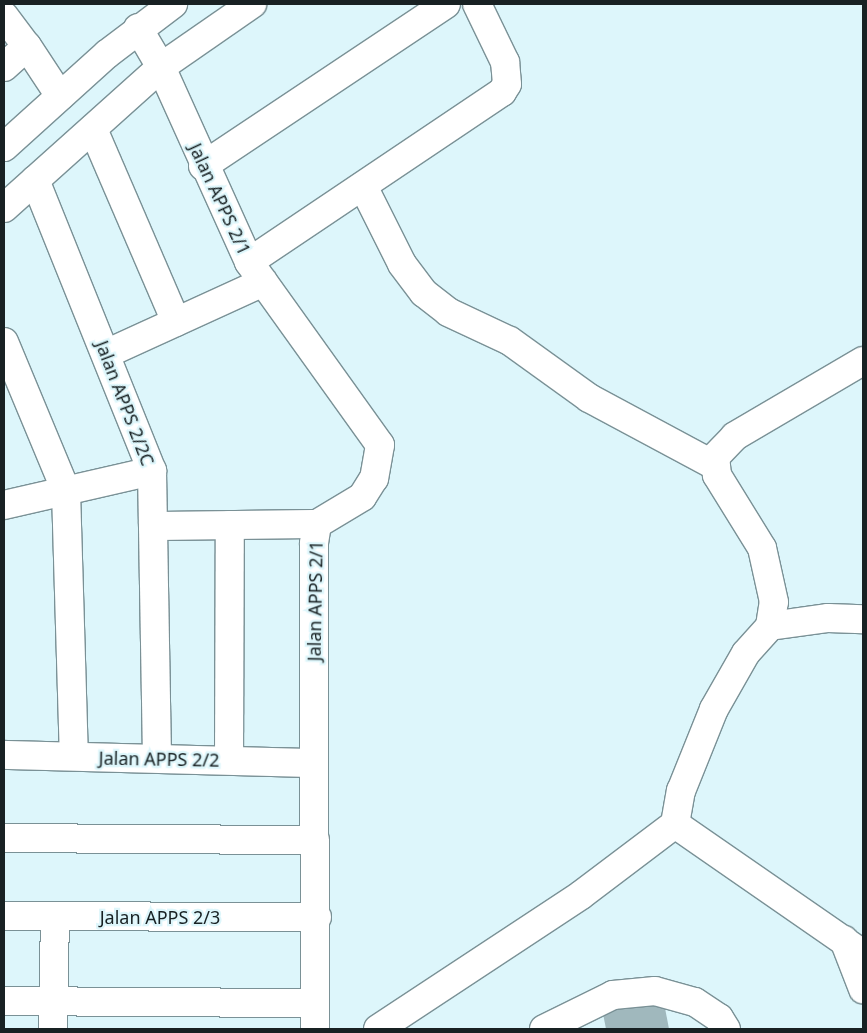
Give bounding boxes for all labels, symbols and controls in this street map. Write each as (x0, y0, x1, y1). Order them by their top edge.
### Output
street label: Jalan APPS 2/1 (185, 140, 255, 258)
street label: Jalan APPS 2/2C (91, 337, 159, 469)
street label: Jalan APPS 2/1 (303, 540, 327, 662)
street label: Jalan APPS 2/2 (98, 747, 220, 771)
street label: Jalan APPS 2/3 (100, 906, 220, 928)

